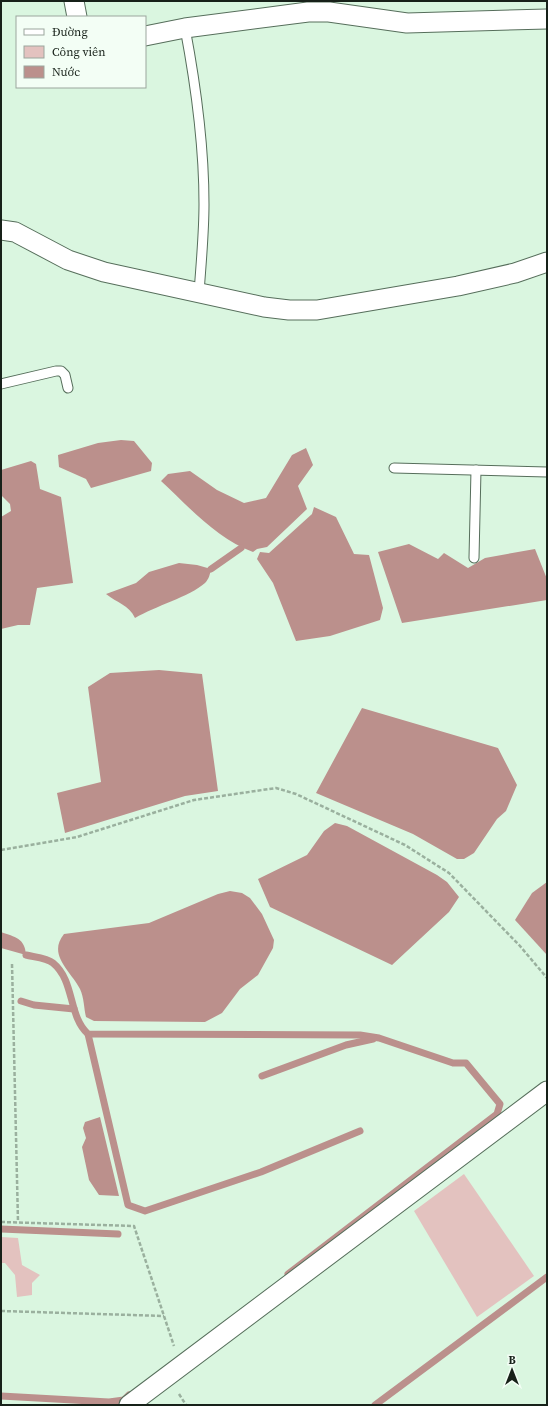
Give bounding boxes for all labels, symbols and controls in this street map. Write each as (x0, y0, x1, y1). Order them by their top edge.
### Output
legend (16, 16, 146, 88)
text: Đường (52, 24, 88, 40)
text: Công viên (52, 44, 105, 60)
text: Nước (52, 64, 80, 80)
north arrow (492, 1350, 532, 1390)
text: B (508, 1353, 516, 1368)

